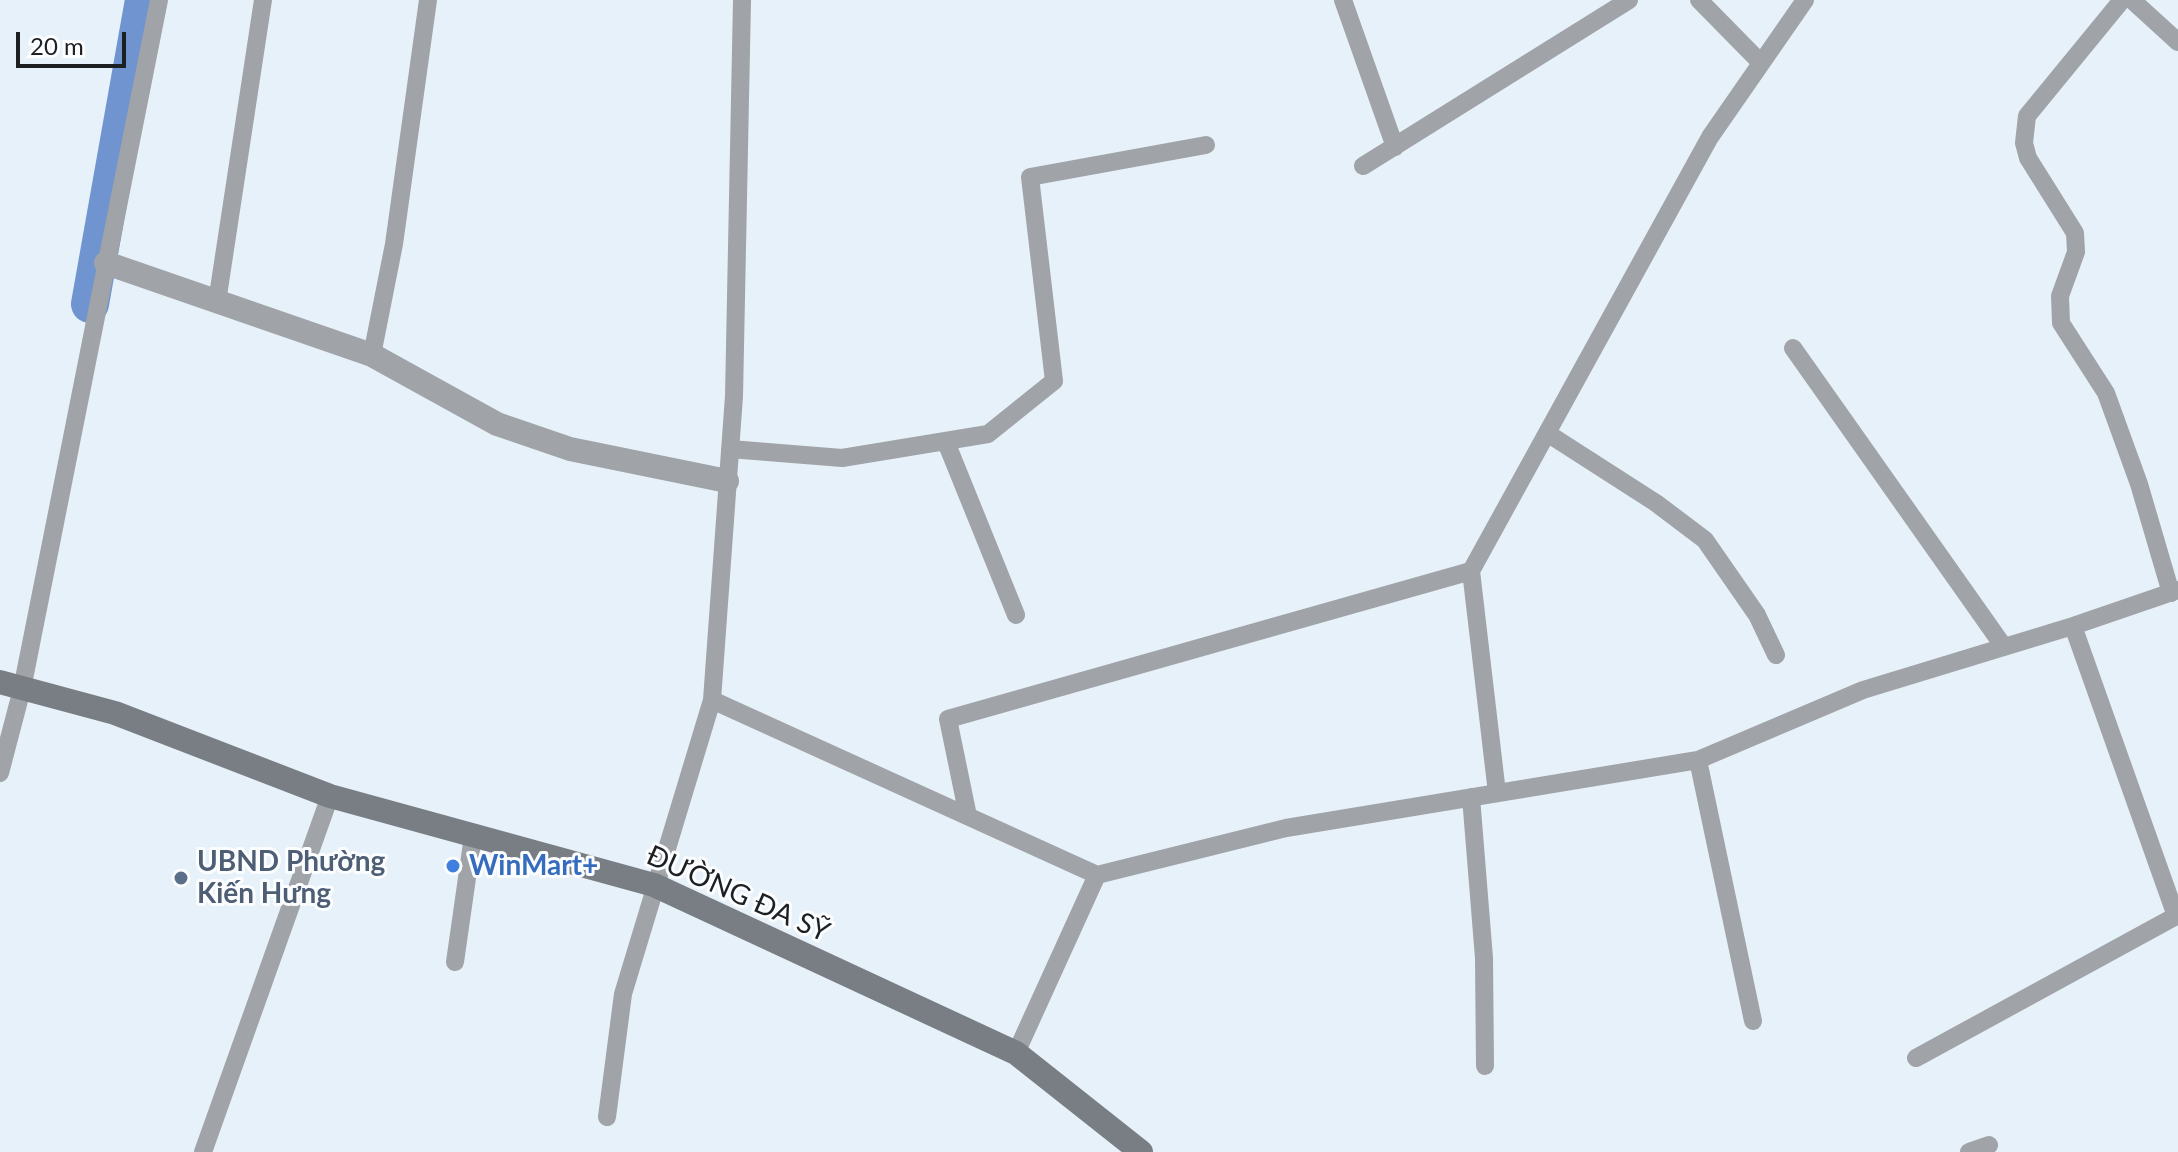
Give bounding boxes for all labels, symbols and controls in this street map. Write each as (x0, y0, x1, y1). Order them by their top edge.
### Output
scale bar (20, 16, 130, 66)
text: 20 m (30, 31, 84, 60)
street label: ĐƯỜNG ĐA SỸ (641, 839, 835, 949)
place label: UBND Phường Kiến Hưng (197, 845, 385, 911)
place label: WinMart+ (469, 849, 598, 883)
marker: WinMart+ (444, 857, 462, 875)
marker: UBND Phường Kiến Hưng (172, 869, 190, 887)

